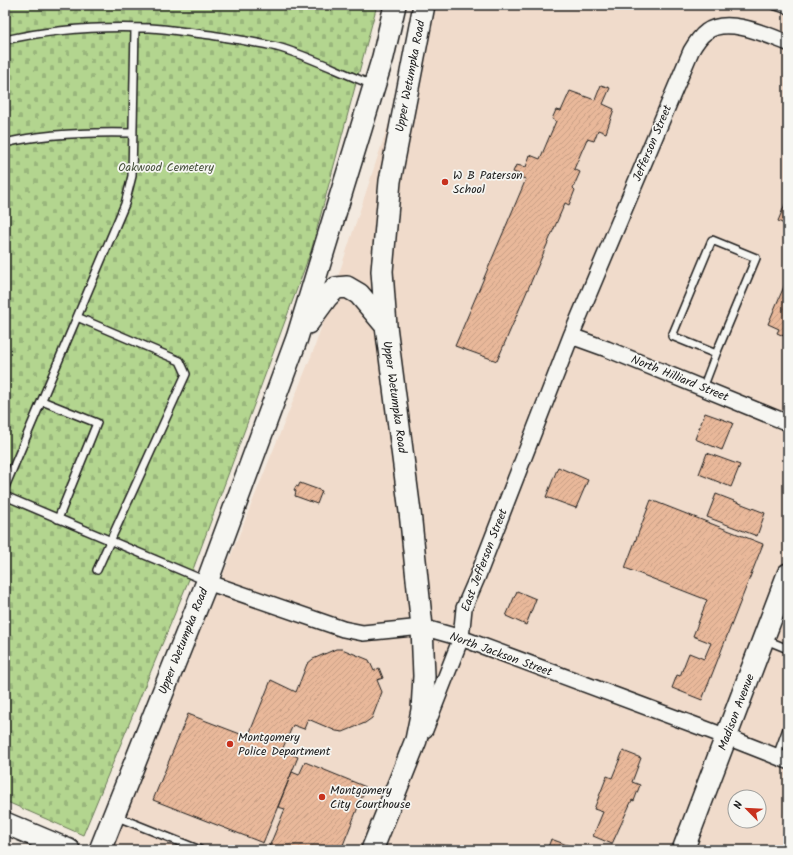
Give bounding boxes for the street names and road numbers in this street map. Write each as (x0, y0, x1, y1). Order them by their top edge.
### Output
street label: Upper Wetumpka Road (390, 18, 431, 134)
street label: Jefferson Street (628, 102, 677, 184)
street label: Upper Wetumpka Road (377, 340, 412, 456)
street label: North Hilliard Street (628, 350, 732, 407)
street label: East Jefferson Street (456, 506, 513, 614)
street label: Upper Wetumpka Road (153, 584, 214, 697)
street label: North Jackson Street (447, 627, 555, 682)
street label: Madison Avenue (713, 670, 760, 753)

